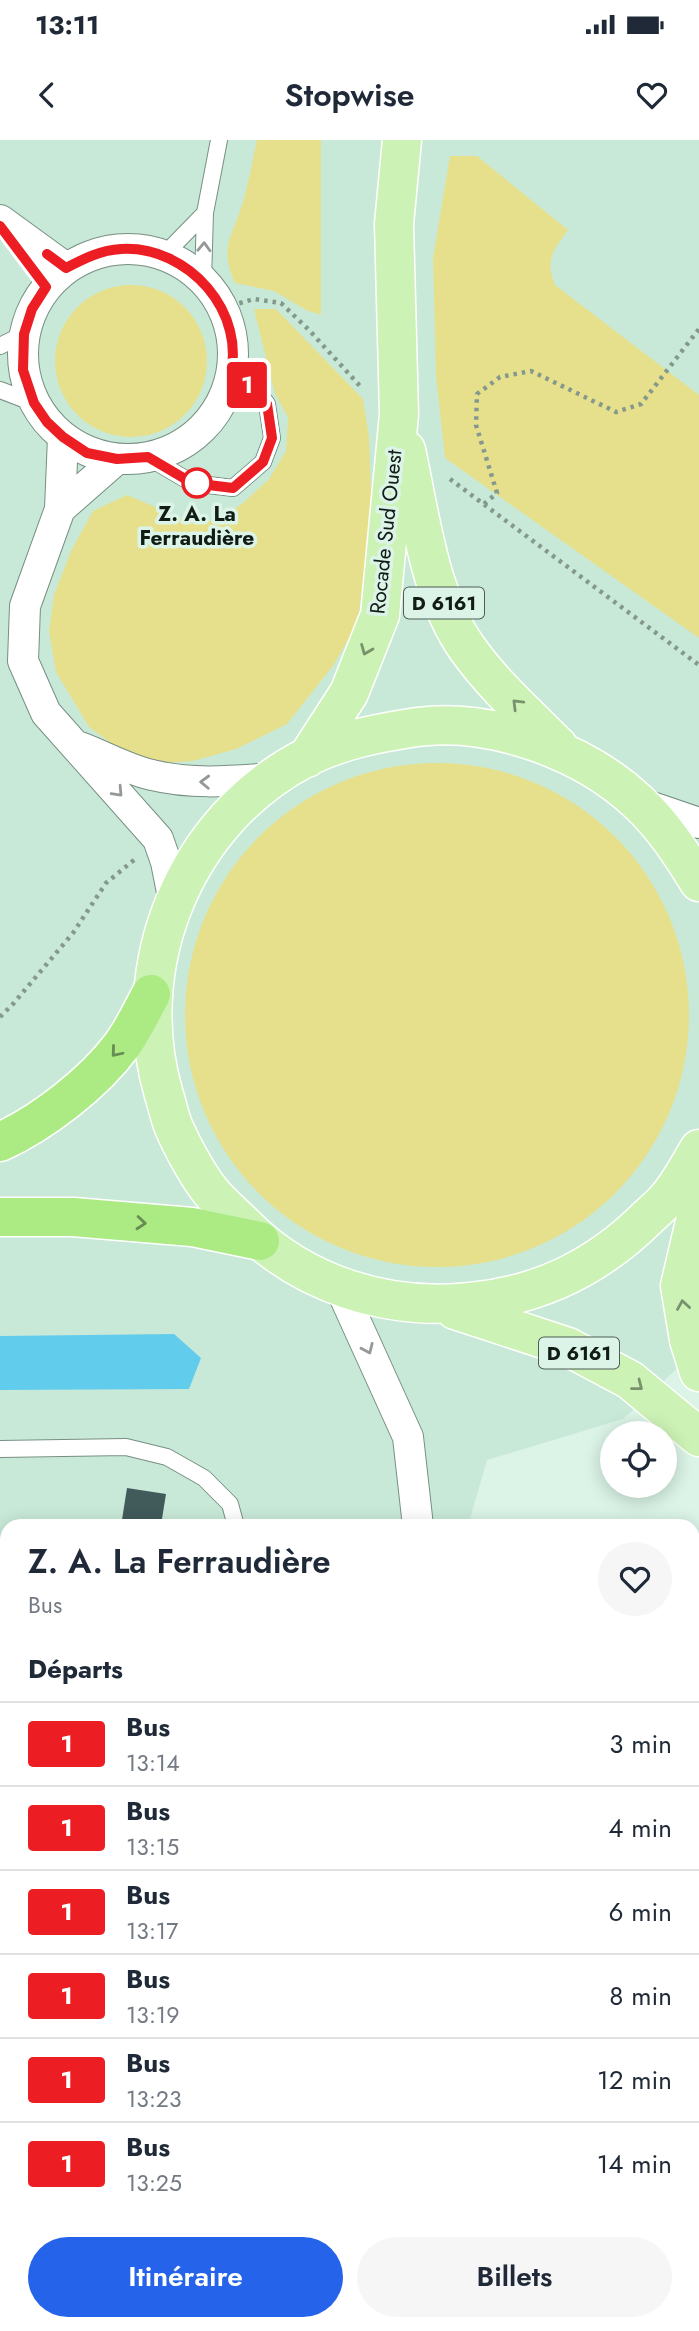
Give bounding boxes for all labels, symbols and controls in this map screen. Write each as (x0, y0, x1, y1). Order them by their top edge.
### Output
text: 13:11 (35, 6, 99, 44)
text: Stopwise (285, 72, 414, 118)
icon: back (28, 76, 66, 114)
icon: heart (633, 76, 671, 114)
one-way arrow (197, 241, 212, 252)
line badge: 1 (224, 362, 270, 408)
text: 1 (241, 367, 253, 402)
street label: Rocade Sud Ouest (362, 448, 410, 616)
marker: Z. A. La Ferraudière (182, 468, 212, 498)
place label: Z. A. La Ferraudière (140, 499, 254, 553)
road number: D 6161 (404, 587, 484, 618)
one-way arrow (360, 643, 374, 655)
one-way arrow (512, 700, 525, 713)
one-way arrow (199, 774, 210, 790)
one-way arrow (109, 784, 122, 797)
one-way arrow (112, 1044, 124, 1057)
one-way arrow (136, 1215, 147, 1230)
one-way arrow (676, 1300, 691, 1311)
road number: D 6161 (539, 1338, 619, 1368)
one-way arrow (360, 1342, 374, 1354)
one-way arrow (630, 1378, 643, 1391)
map controls (600, 1421, 677, 1498)
button: locate (600, 1421, 677, 1498)
text: Z. A. La Ferraudière (28, 1538, 331, 1585)
button: heart (598, 1542, 672, 1616)
text: Bus (28, 1588, 62, 1622)
text: Départs (28, 1650, 123, 1688)
text: Bus (126, 1708, 170, 1746)
text: 3 min (609, 1725, 672, 1763)
text: 1 (60, 1726, 73, 1761)
text: 13:14 (126, 1746, 180, 1780)
text: Bus (126, 1792, 170, 1830)
text: 4 min (608, 1809, 672, 1847)
text: 1 (60, 1810, 73, 1845)
text: 13:15 (126, 1830, 179, 1864)
text: Bus (126, 1876, 170, 1914)
text: 6 min (609, 1893, 672, 1931)
text: 1 (60, 1894, 73, 1929)
text: 13:17 (126, 1914, 178, 1948)
text: Bus (126, 1960, 170, 1998)
text: 8 min (609, 1977, 672, 2015)
text: 1 (60, 1978, 73, 2013)
text: 13:19 (126, 1998, 179, 2032)
text: Bus (126, 2044, 170, 2082)
text: 12 min (597, 2061, 672, 2099)
text: 1 (60, 2062, 73, 2097)
text: 13:23 (126, 2082, 181, 2116)
text: Bus (126, 2128, 170, 2166)
text: 14 min (597, 2145, 672, 2183)
text: 1 (60, 2146, 73, 2181)
text: 13:25 (126, 2166, 182, 2200)
button: Itinéraire (28, 2237, 343, 2317)
button: Billets (357, 2237, 672, 2317)

